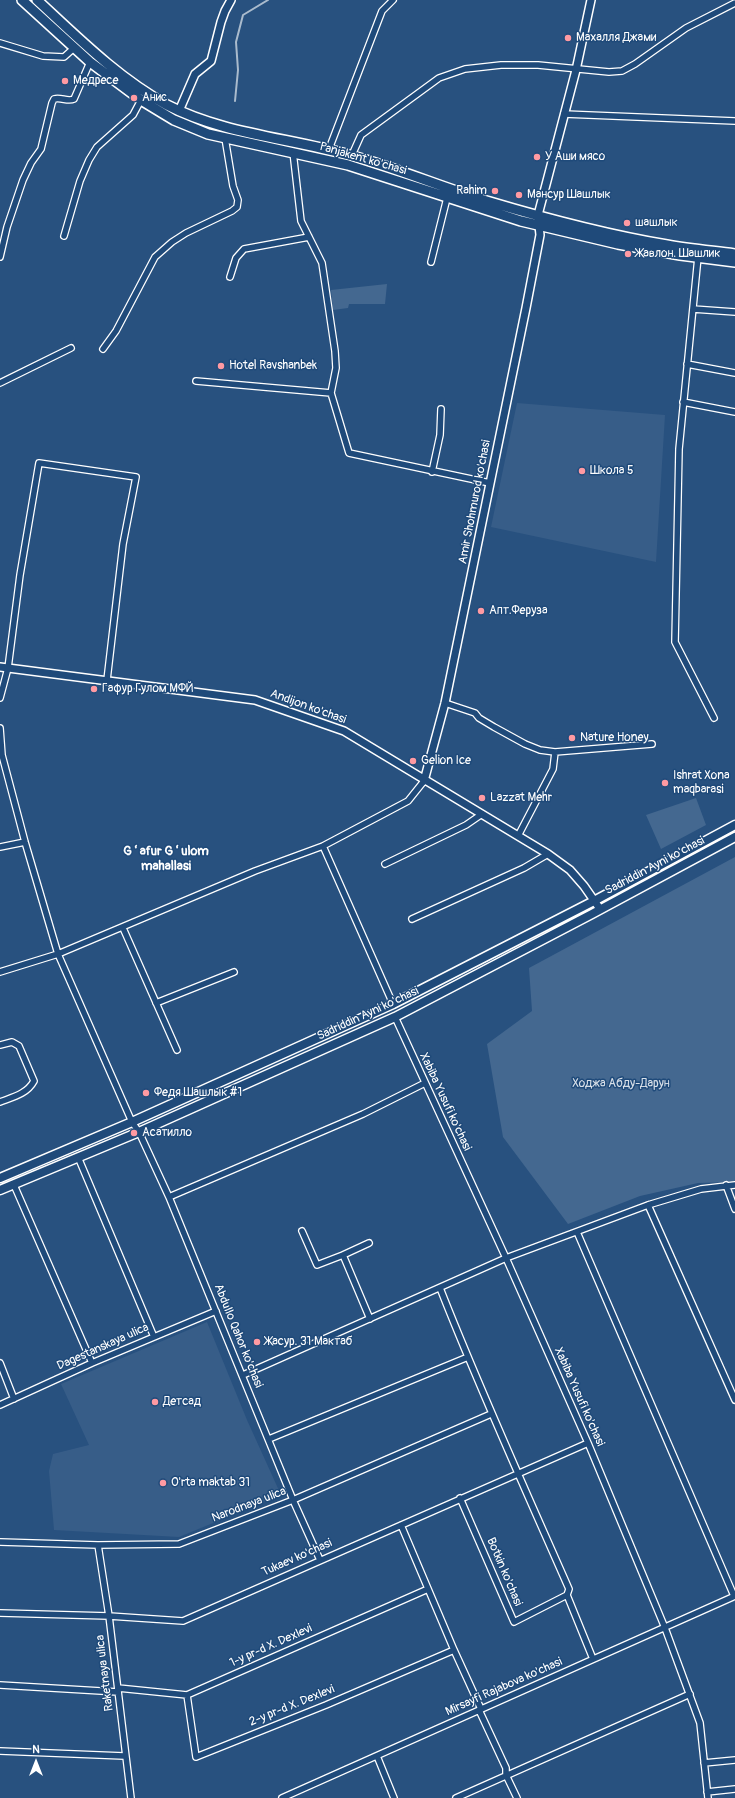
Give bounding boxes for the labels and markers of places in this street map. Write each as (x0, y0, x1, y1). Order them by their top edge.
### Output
place label: Махалля Джами (576, 31, 656, 45)
marker: Махалля Джами (563, 33, 573, 43)
place label: Медресе (73, 74, 118, 88)
marker: Медресе (60, 76, 70, 86)
place label: Анис (142, 91, 167, 105)
marker: Анис (129, 93, 139, 103)
place label: У Аши мясо (545, 150, 605, 164)
marker: У Аши мясо (532, 152, 542, 162)
place label: Rahim (456, 184, 487, 198)
marker: Rahim (490, 186, 500, 196)
place label: Мансур Шашлык (527, 188, 611, 202)
marker: Мансур Шашлык (514, 190, 524, 200)
place label: шашлык (635, 216, 678, 230)
marker: шашлык (622, 218, 632, 228)
place label: Жавлон. Шашлик (636, 247, 720, 261)
marker: Жавлон. Шашлик (623, 249, 633, 259)
place label: Hotel Ravshanbek (229, 359, 317, 373)
marker: Hotel Ravshanbek (216, 361, 226, 371)
place label: Школа 5 (590, 464, 633, 478)
marker: Школа 5 (577, 466, 587, 476)
place label: Апт.Феруза (489, 604, 548, 618)
marker: Апт.Феруза (476, 606, 486, 616)
place label: Гафур Гулом МФЙ (102, 682, 193, 696)
marker: Гафур Гулом МФЙ (89, 684, 99, 694)
place label: Nature Honey (580, 731, 649, 745)
marker: Nature Honey (567, 733, 577, 743)
place label: Gelion Ice (421, 754, 471, 768)
marker: Gelion Ice (408, 756, 418, 766)
place label: Ishrat Хоnа mаqbаrasi (673, 769, 730, 797)
marker: Ishrat Хоnа mаqbаrasi (660, 778, 670, 788)
place label: Lazzat Mehr (490, 791, 552, 805)
marker: Lazzat Mehr (477, 793, 487, 803)
place label: Федя Шашлык #1 (154, 1086, 242, 1100)
marker: Федя Шашлык #1 (141, 1088, 151, 1098)
place label: Асатилло (142, 1126, 192, 1140)
marker: Асатилло (129, 1128, 139, 1138)
place label: Жасур. 31 Мактаб (265, 1335, 352, 1349)
marker: Жасур. 31 Мактаб (252, 1337, 262, 1347)
place label: Детсад (163, 1395, 201, 1409)
marker: Детсад (150, 1397, 160, 1407)
place label: O'rta maktab 31 (171, 1476, 250, 1490)
marker: O'rta maktab 31 (158, 1478, 168, 1488)

